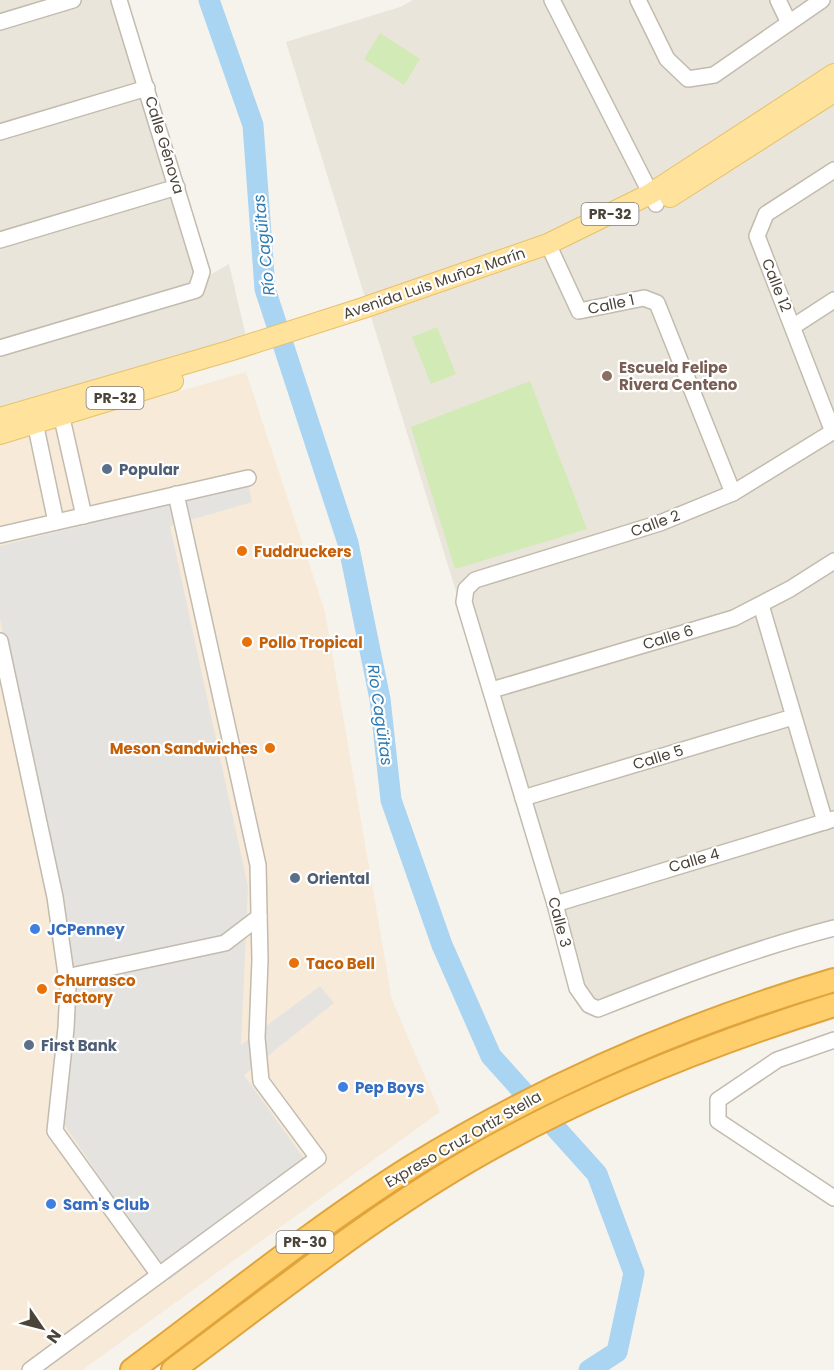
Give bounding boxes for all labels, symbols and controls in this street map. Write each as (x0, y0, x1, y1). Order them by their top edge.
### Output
street label: Calle Génova (140, 94, 190, 196)
water label: Río Cagüitas (247, 193, 281, 297)
road number: PR-32 (582, 203, 638, 225)
street label: Avenida Luis Muñoz Marín (340, 242, 528, 324)
street label: Calle 12 (757, 255, 797, 315)
street label: Calle 1 (586, 289, 636, 319)
place label: Escuela Felipe Rivera Centeno (619, 357, 738, 395)
marker: Escuela Felipe Rivera Centeno (600, 369, 614, 383)
road number: PR-32 (86, 387, 144, 409)
place label: Popular (119, 459, 180, 480)
marker: Popular (100, 462, 114, 476)
street label: Calle 2 (627, 504, 683, 542)
place label: Fuddruckers (254, 541, 352, 562)
marker: Fuddruckers (235, 544, 249, 558)
street label: Calle 6 (640, 619, 696, 655)
place label: Pollo Tropical (259, 632, 363, 653)
marker: Pollo Tropical (240, 635, 254, 649)
water label: Río Cagüitas (362, 663, 398, 767)
place label: Meson Sandwiches (110, 738, 258, 759)
street label: Calle 5 (630, 739, 686, 775)
marker: Meson Sandwiches (263, 741, 277, 755)
street label: Calle 4 (666, 843, 722, 877)
place label: Oriental (307, 868, 370, 889)
marker: Oriental (288, 871, 302, 885)
street label: Calle 3 (543, 895, 577, 949)
place label: JCPenney (47, 919, 125, 940)
marker: JCPenney (28, 922, 42, 936)
place label: Taco Bell (306, 953, 375, 974)
marker: Taco Bell (287, 956, 301, 970)
place label: Churrasco Factory (54, 970, 136, 1008)
marker: Churrasco Factory (35, 982, 49, 996)
place label: First Bank (41, 1035, 118, 1056)
marker: First Bank (22, 1038, 36, 1052)
place label: Pep Boys (355, 1077, 424, 1098)
marker: Pep Boys (336, 1080, 350, 1094)
street label: Expreso Cruz Ortiz Stella (381, 1086, 545, 1192)
place label: Sam's Club (63, 1194, 149, 1215)
marker: Sam's Club (44, 1197, 58, 1211)
road number: PR-30 (276, 1231, 334, 1253)
north arrow (12, 1298, 72, 1358)
text: N (41, 1325, 67, 1348)

